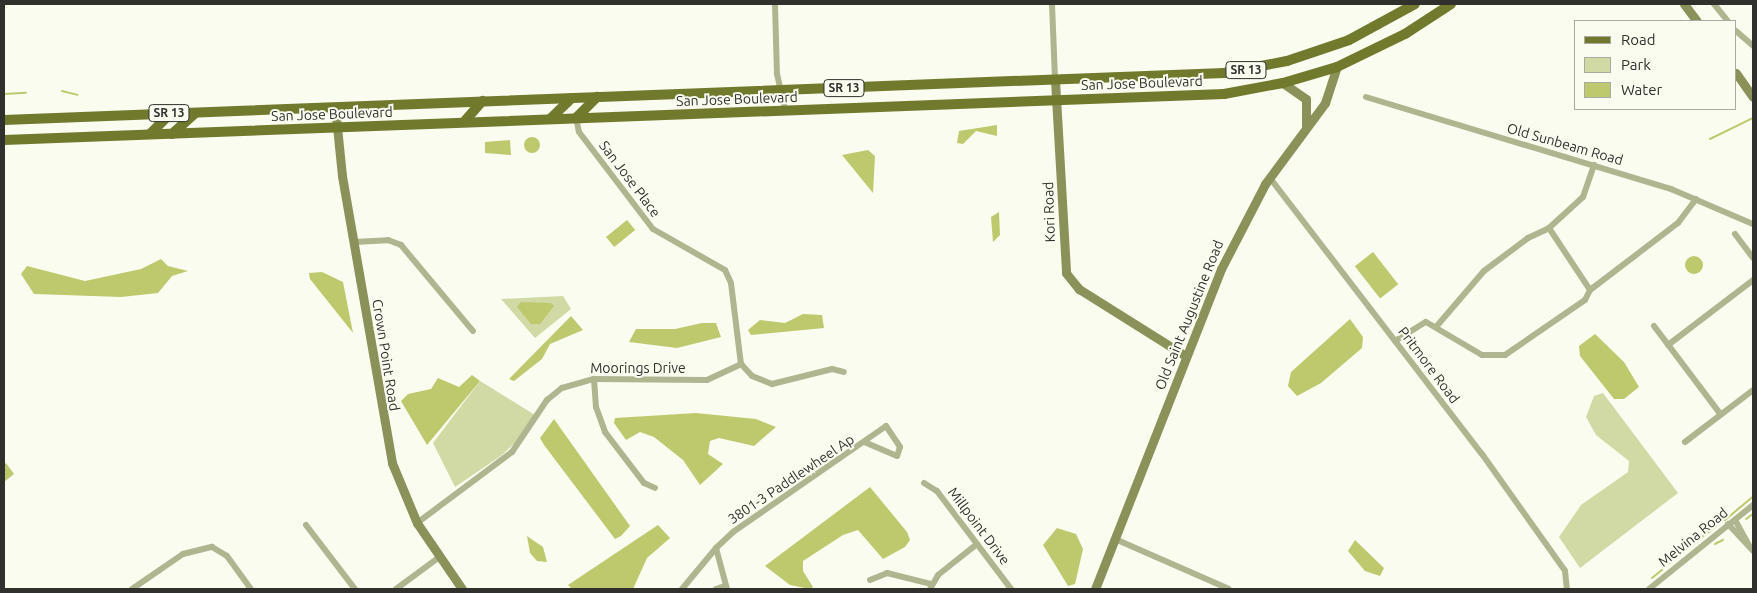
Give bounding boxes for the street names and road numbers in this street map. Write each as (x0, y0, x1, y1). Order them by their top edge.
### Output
road number: SR 13 (1225, 60, 1267, 80)
street label: San Jose Boulevard (1081, 72, 1203, 94)
road number: SR 13 (823, 78, 865, 98)
street label: San Jose Boulevard (676, 88, 798, 110)
street label: San Jose Boulevard (271, 103, 393, 125)
road number: SR 13 (148, 104, 190, 122)
street label: Old Sunbeam Road (1505, 119, 1625, 169)
street label: San Jose Place (596, 137, 664, 221)
street label: Kori Road (1040, 181, 1058, 243)
street label: Old Saint Augustine Road (1151, 238, 1227, 392)
street label: Crown Point Road (369, 298, 403, 412)
street label: Pritmore Road (1395, 323, 1463, 407)
street label: Moorings Drive (590, 360, 686, 376)
street label: 3801-3 Paddlewheel Ap (725, 431, 857, 527)
street label: Millpoint Drive (944, 484, 1014, 568)
street label: Melvina Road (1655, 504, 1731, 570)

